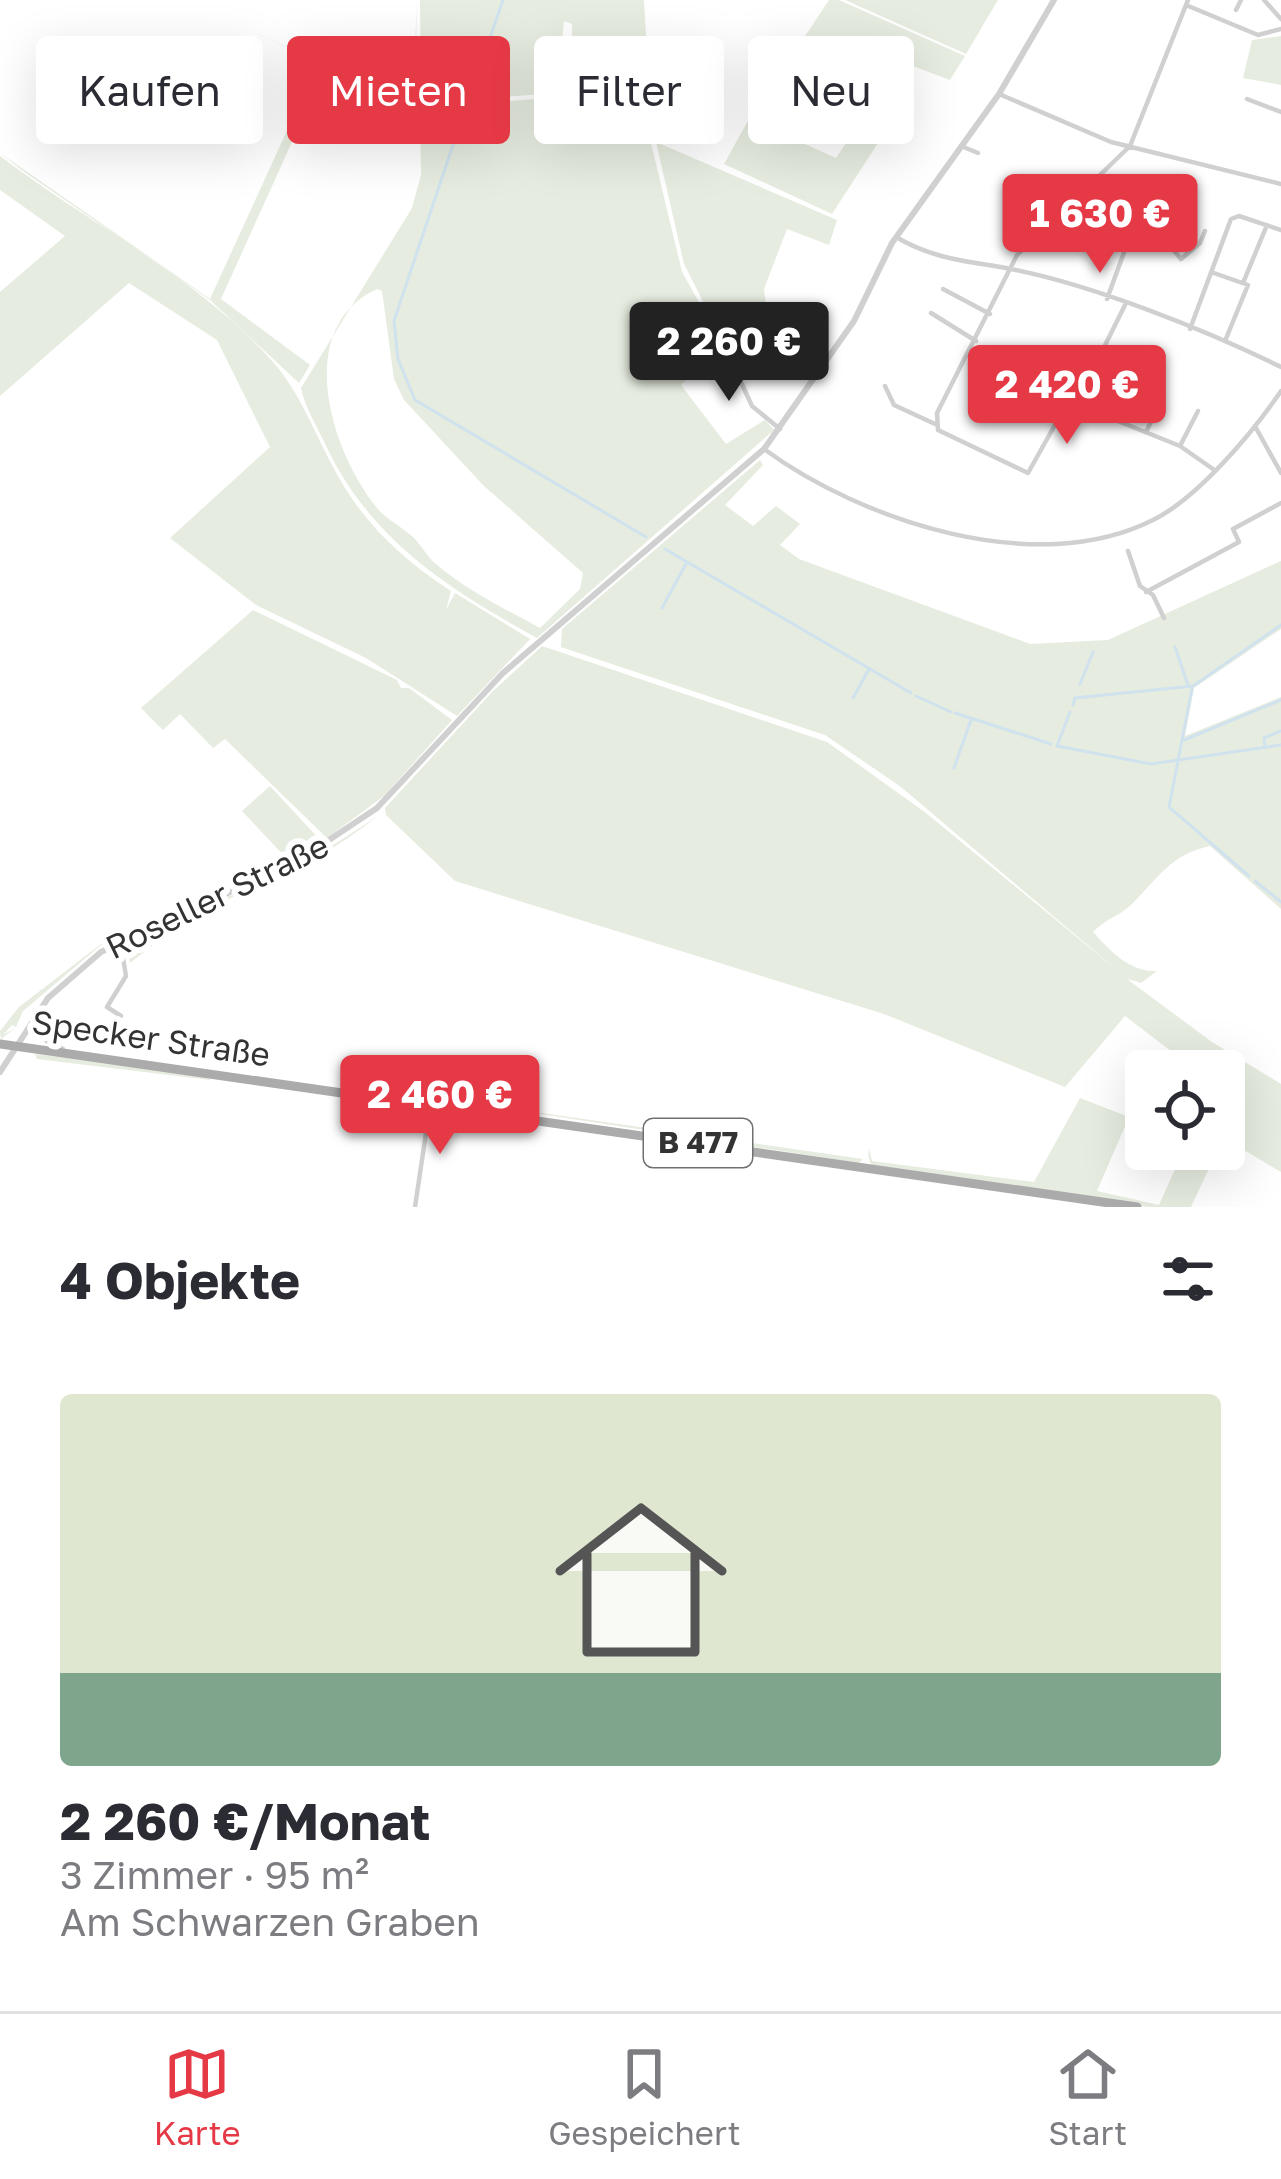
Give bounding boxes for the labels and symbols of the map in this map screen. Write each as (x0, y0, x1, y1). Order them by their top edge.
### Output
pin: 1 630 € (989, 174, 1211, 276)
pin: 2 260 € (618, 302, 840, 404)
pin: 2 420 € (956, 345, 1178, 447)
street label: Roseller Straße (99, 825, 334, 966)
street label: Specker Straße (30, 1001, 273, 1074)
pin: 2 460 € (329, 1055, 551, 1157)
road number: B 477 (644, 1119, 752, 1167)

